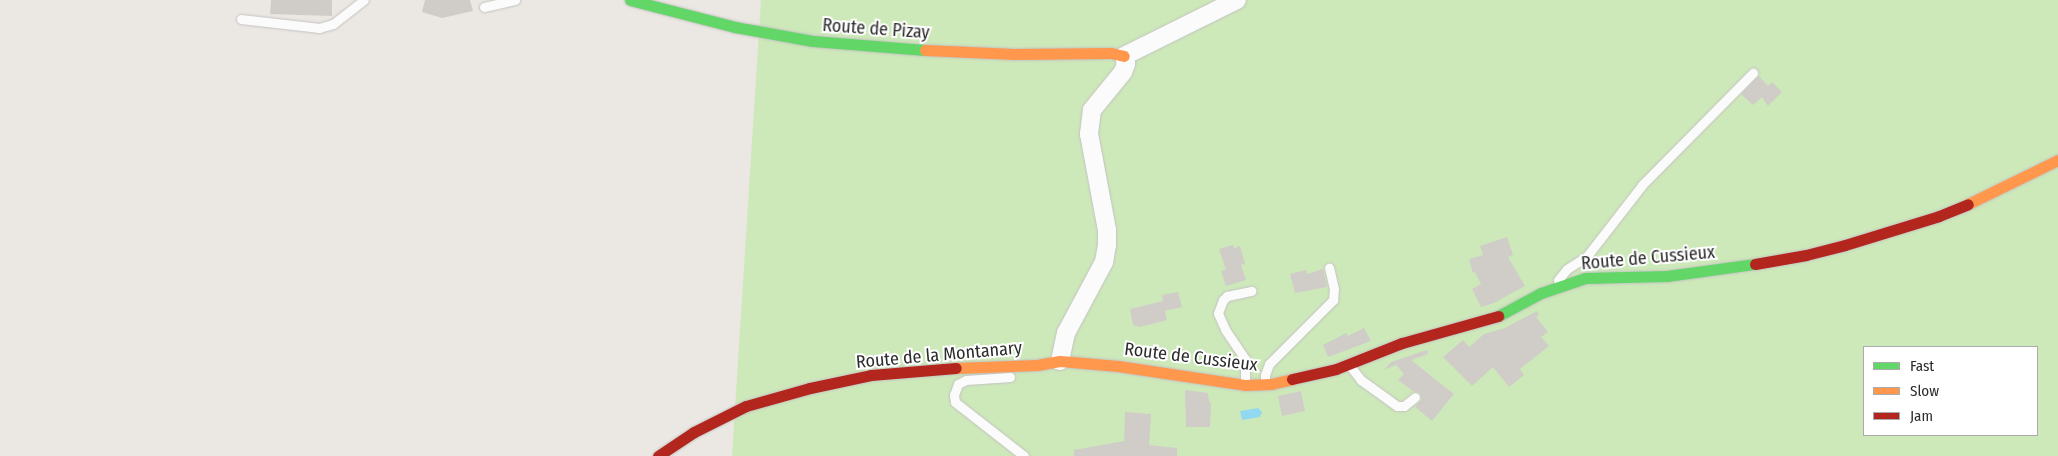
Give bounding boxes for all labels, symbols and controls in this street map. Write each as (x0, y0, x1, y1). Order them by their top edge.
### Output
street label: Route de Pizay (822, 14, 930, 44)
street label: Route de Cussieux (1580, 241, 1716, 275)
street label: Route de la Montanary (855, 337, 1023, 373)
street label: Route de Cussieux (1123, 338, 1259, 376)
legend (1863, 346, 2038, 436)
text: Fast (1910, 357, 1934, 375)
text: Slow (1910, 382, 1939, 400)
text: Jam (1910, 407, 1933, 425)

